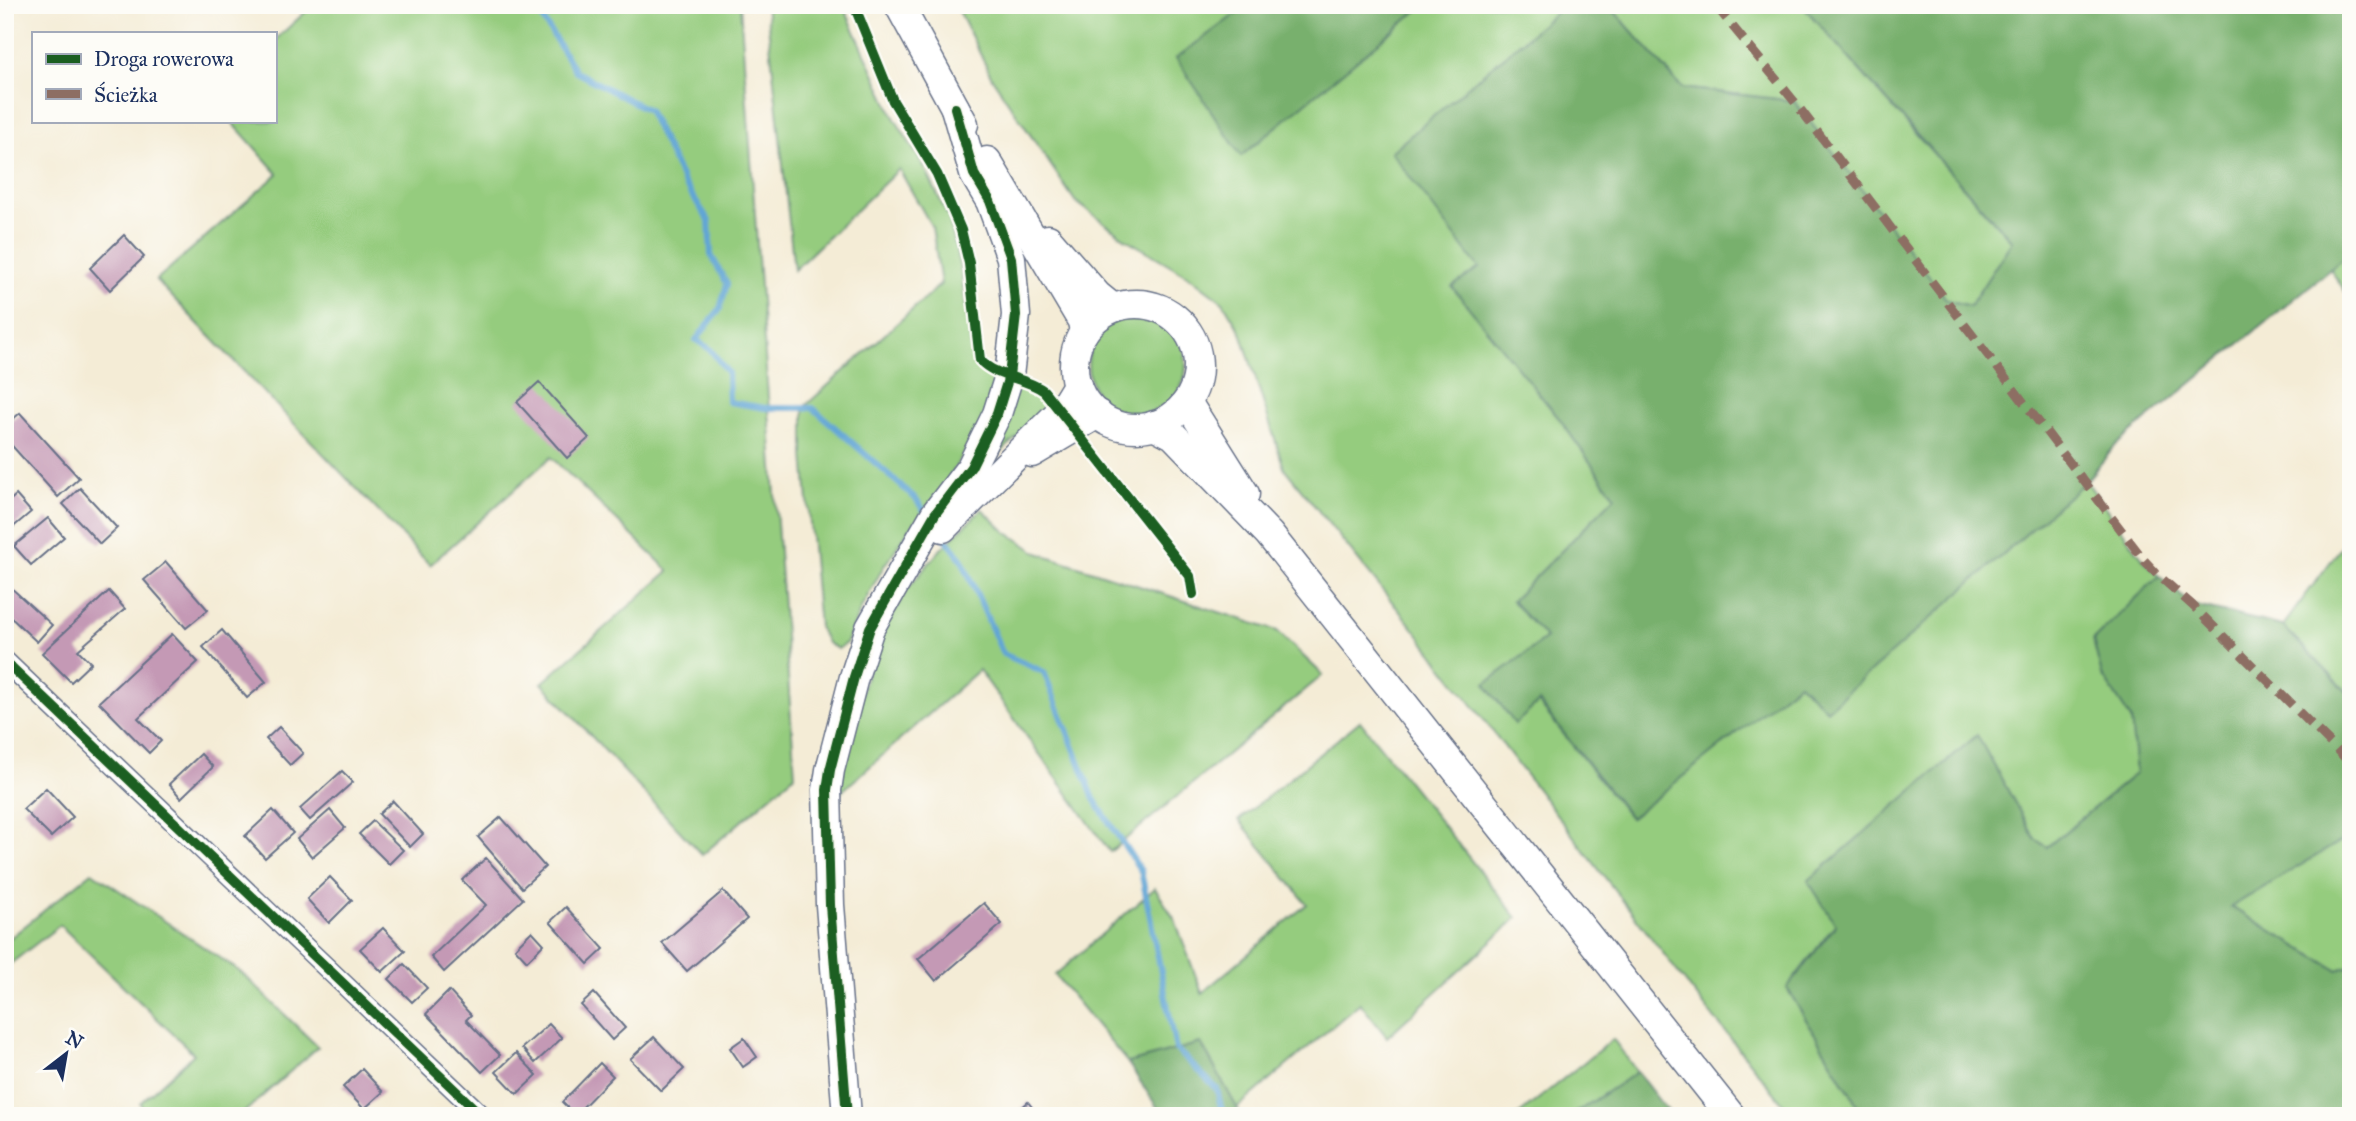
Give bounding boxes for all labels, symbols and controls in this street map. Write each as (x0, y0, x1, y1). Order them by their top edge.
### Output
legend (32, 32, 276, 122)
text: Droga rowerowa (94, 46, 234, 72)
text: Ścieżka (94, 81, 158, 108)
north arrow (32, 1020, 102, 1090)
text: N (62, 1026, 87, 1054)

